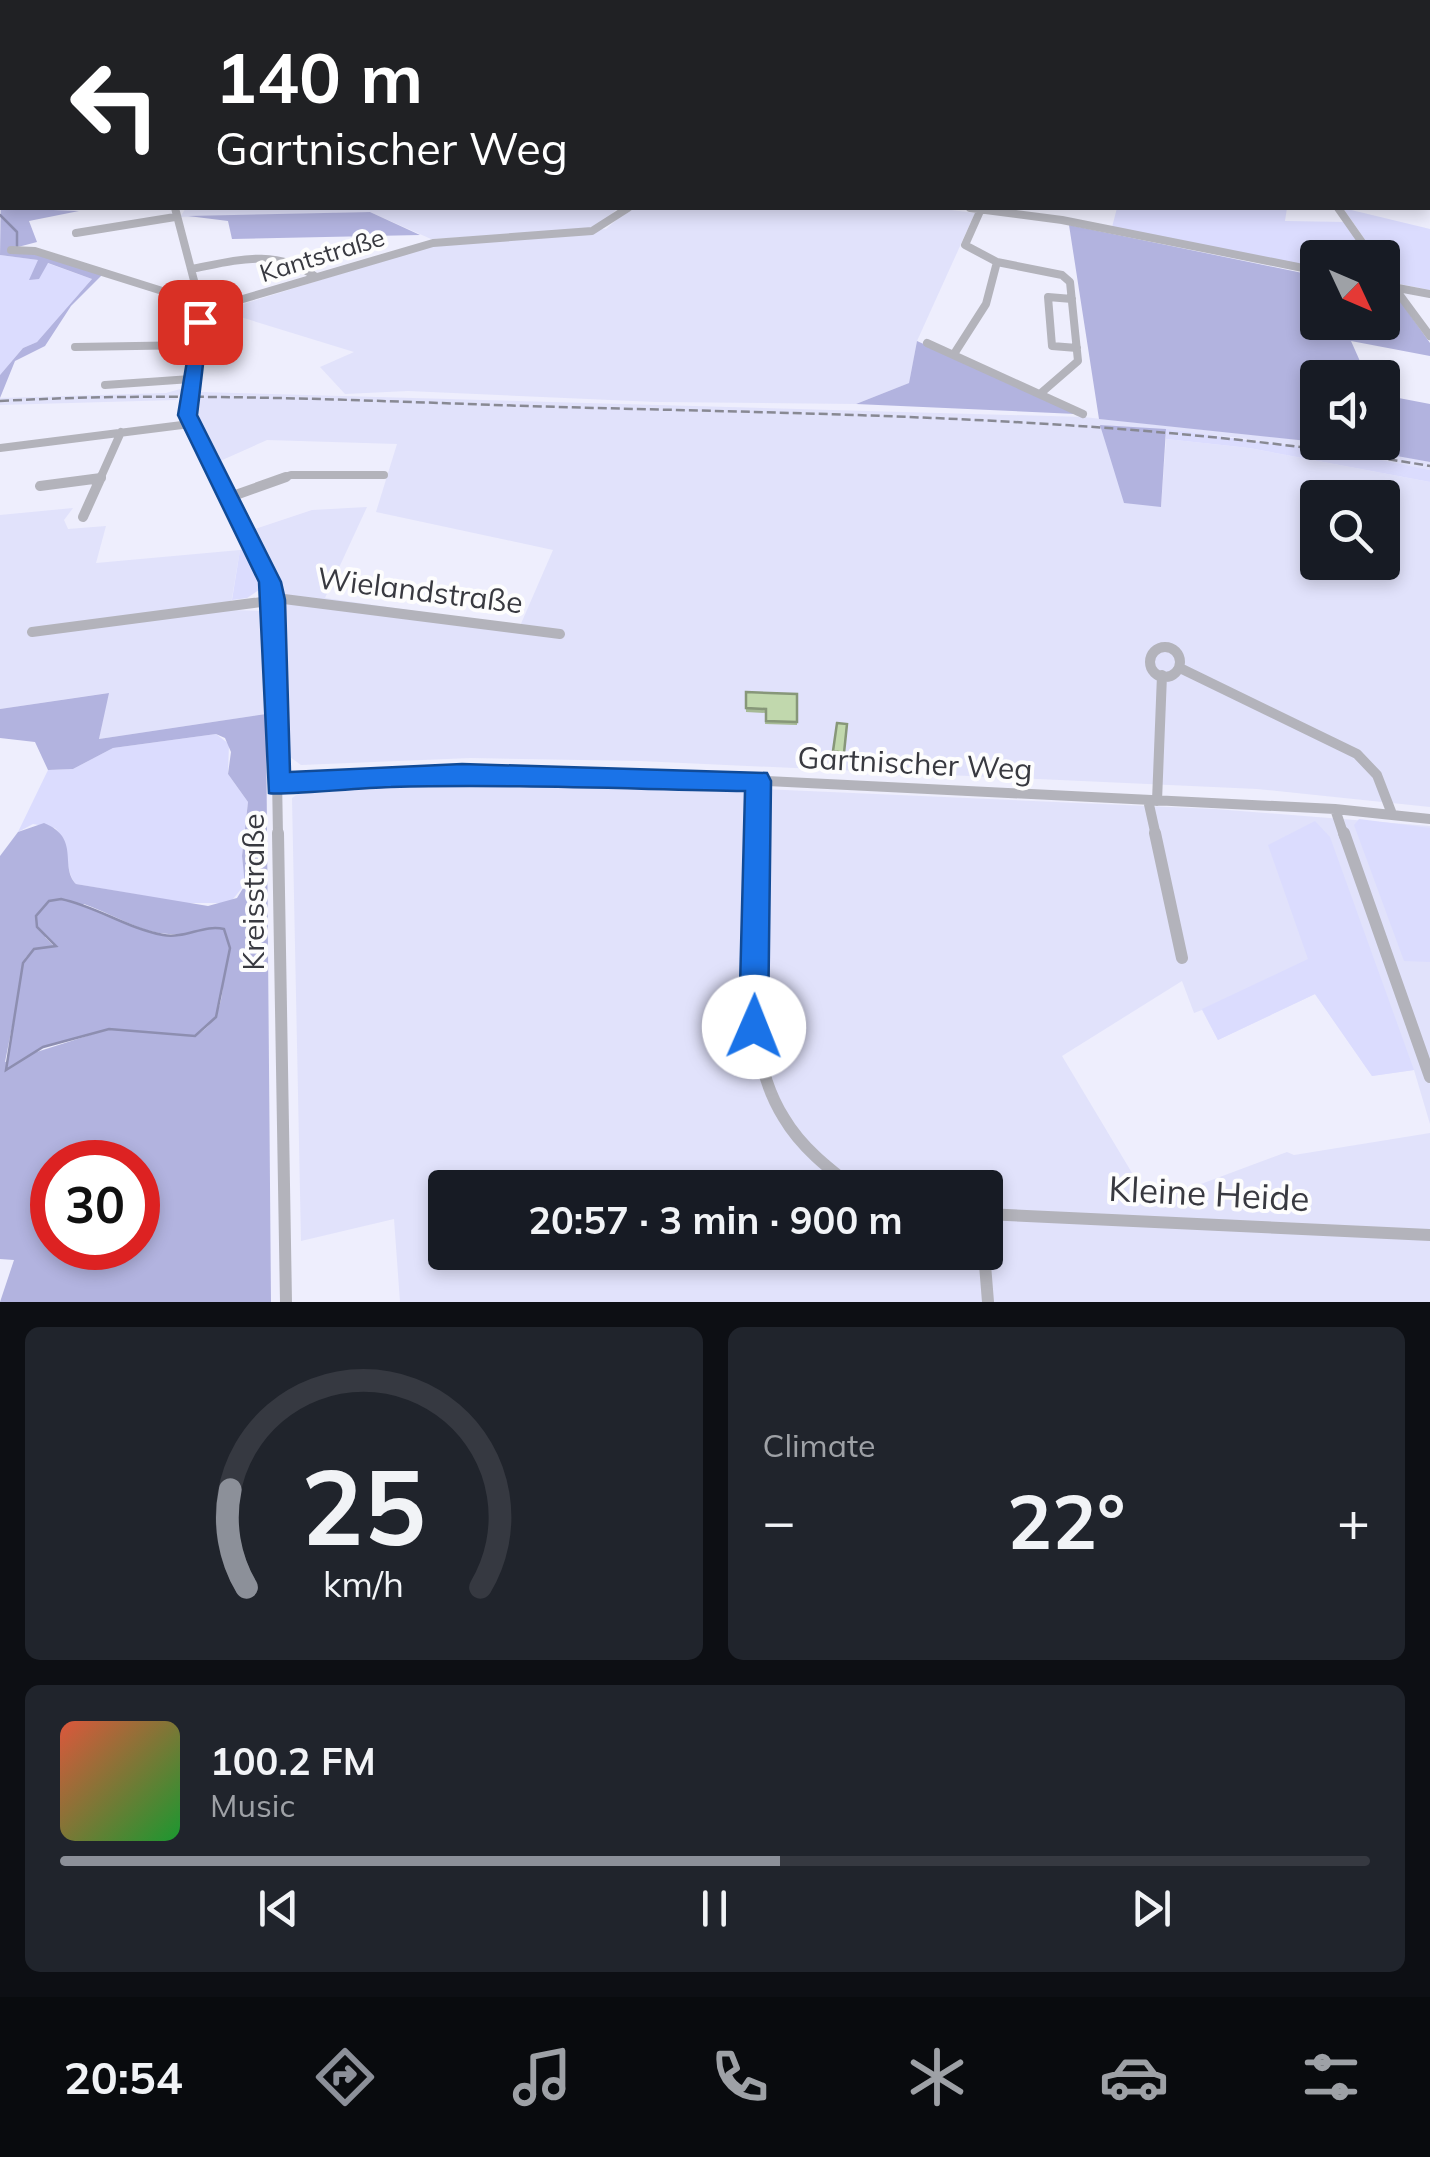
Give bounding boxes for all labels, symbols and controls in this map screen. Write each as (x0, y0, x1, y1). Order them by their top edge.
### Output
text: 140 m (215, 33, 423, 121)
icon: left (50, 40, 180, 170)
text: Gartnischer Weg (215, 120, 568, 176)
street label: Kantstraße (256, 221, 388, 288)
north arrow (1300, 240, 1400, 340)
map controls (1300, 240, 1400, 580)
pin (158, 280, 243, 365)
icon: arrive (173, 295, 228, 350)
button: sound (1300, 360, 1400, 460)
button: search (1300, 480, 1400, 580)
street label: Wielandstraße (315, 559, 525, 621)
street label: Gartnischer Weg (797, 738, 1033, 788)
street label: Kreisstraße (234, 813, 272, 971)
position arrow (702, 975, 806, 1079)
speed limit sign: 30 (30, 1140, 160, 1270)
street label: Kleine Heide (1108, 1166, 1310, 1220)
text: 20:57 · 3 min · 900 m (528, 1196, 903, 1244)
text: Climate (763, 1425, 875, 1465)
text: 25 (301, 1440, 426, 1571)
text: 22° (1007, 1474, 1125, 1568)
text: − (763, 1486, 796, 1555)
text: + (1337, 1486, 1370, 1555)
text: km/h (323, 1561, 404, 1606)
text: 100.2 FM (210, 1737, 376, 1785)
text: Music (210, 1785, 295, 1825)
icon: previous (251, 1881, 306, 1936)
icon: pause (687, 1881, 742, 1936)
icon: next (1124, 1881, 1179, 1936)
icon: directions (310, 2042, 380, 2112)
icon: music (507, 2042, 577, 2112)
icon: phone (705, 2042, 775, 2112)
icon: climate (902, 2042, 972, 2112)
icon: car (1099, 2042, 1169, 2112)
icon: filters (1296, 2042, 1366, 2112)
text: 20:54 (64, 2049, 183, 2105)

